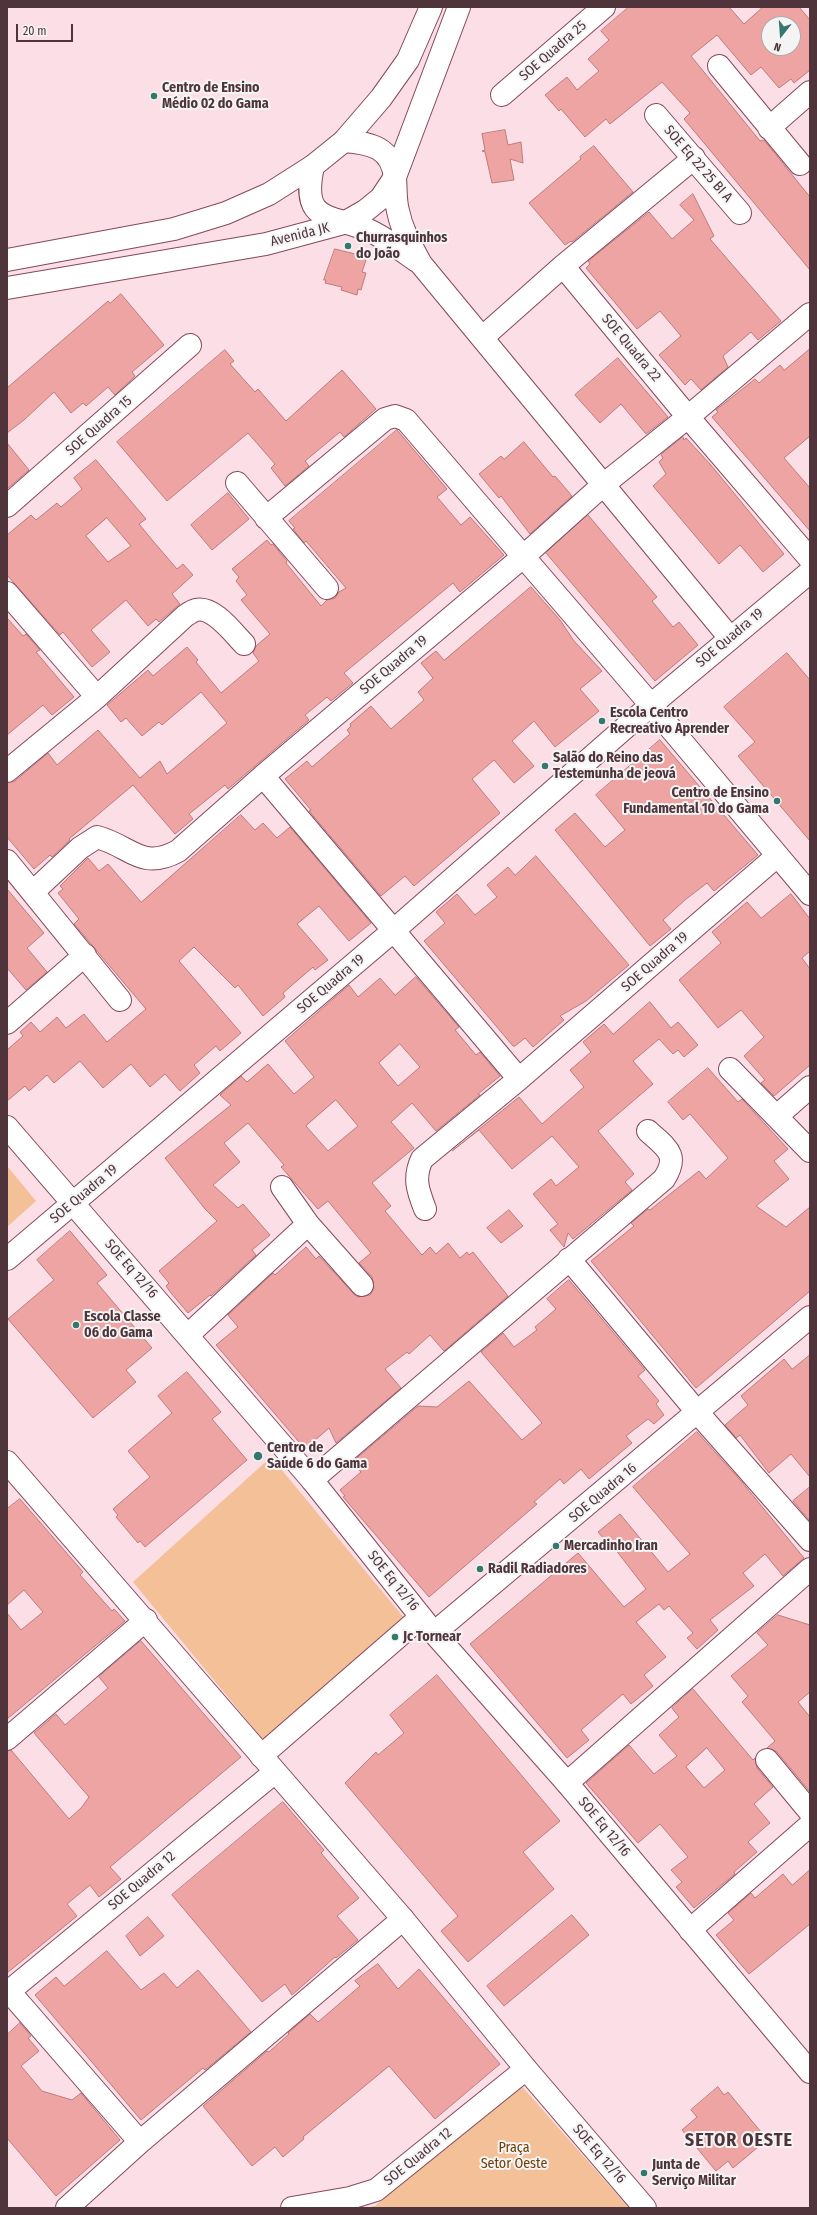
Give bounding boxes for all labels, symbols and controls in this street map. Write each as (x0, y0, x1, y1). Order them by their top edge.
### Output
scale bar (18, 16, 75, 42)
north arrow (761, 16, 801, 56)
street label: SOE Quadra 25 (516, 17, 590, 85)
text: 20 m (23, 24, 47, 38)
text: N (773, 40, 783, 54)
place label: Centro de Ensino Médio 02 do Gama (162, 80, 269, 112)
marker: Centro de Ensino Médio 02 do Gama (149, 91, 159, 101)
street label: SOE Eq 22 25 BI A (660, 122, 736, 206)
street label: Avenida JK (269, 220, 331, 250)
place label: Churrasquinhos do João (356, 230, 447, 262)
marker: Churrasquinhos do João (343, 241, 353, 251)
street label: SOE Quadra 22 (598, 311, 664, 385)
street label: SOE Quadra 15 (62, 393, 136, 459)
street label: SOE Quadra 19 (693, 605, 767, 671)
street label: SOE Quadra 19 (357, 632, 431, 698)
place label: Escola Centro Recreativo Aprender (610, 705, 729, 738)
marker: Escola Centro Recreativo Aprender (597, 716, 607, 726)
place label: Salão do Reino das Testemunha de jeová (553, 750, 676, 782)
marker: Salão do Reino das Testemunha de jeová (540, 761, 550, 771)
place label: Centro de Ensino Fundamental 10 do Gama (623, 785, 769, 818)
marker: Centro de Ensino Fundamental 10 do Gama (772, 796, 782, 806)
street label: SOE Quadra 19 (618, 928, 692, 996)
street label: SOE Quadra 19 (294, 951, 368, 1017)
street label: SOE Quadra 19 (47, 1161, 121, 1227)
street label: SOE Eq 12/16 (101, 1236, 161, 1302)
place label: Escola Classe 06 do Gama (84, 1309, 161, 1342)
marker: Escola Classe 06 do Gama (71, 1320, 81, 1330)
place label: Centro de Saúde 6 do Gama (267, 1440, 367, 1472)
marker: Centro de Saúde 6 do Gama (252, 1450, 264, 1462)
street label: SOE Quadra 16 (566, 1460, 640, 1526)
place label: Mercadinho Iran (564, 1538, 658, 1554)
marker: Mercadinho Iran (551, 1541, 561, 1551)
street label: SOE Eq 12/16 (364, 1548, 422, 1614)
place label: Radil Radiadores (488, 1561, 587, 1577)
marker: Radil Radiadores (475, 1564, 485, 1574)
place label: Jc Tornear (403, 1629, 461, 1645)
marker: Jc Tornear (390, 1632, 400, 1642)
street label: SOE Eq 12/16 (574, 1794, 634, 1860)
street label: SOE Quadra 12 (105, 1848, 179, 1914)
street label: SOE Eq 12/16 (569, 2121, 629, 2187)
street label: SOE Quadra 12 (381, 2125, 455, 2189)
district label: SETOR OESTE (685, 2130, 793, 2152)
park label: Praça Setor Oeste (481, 2140, 547, 2172)
place label: Junta de Serviço Militar (652, 2157, 736, 2190)
marker: Junta de Serviço Militar (639, 2168, 649, 2178)

